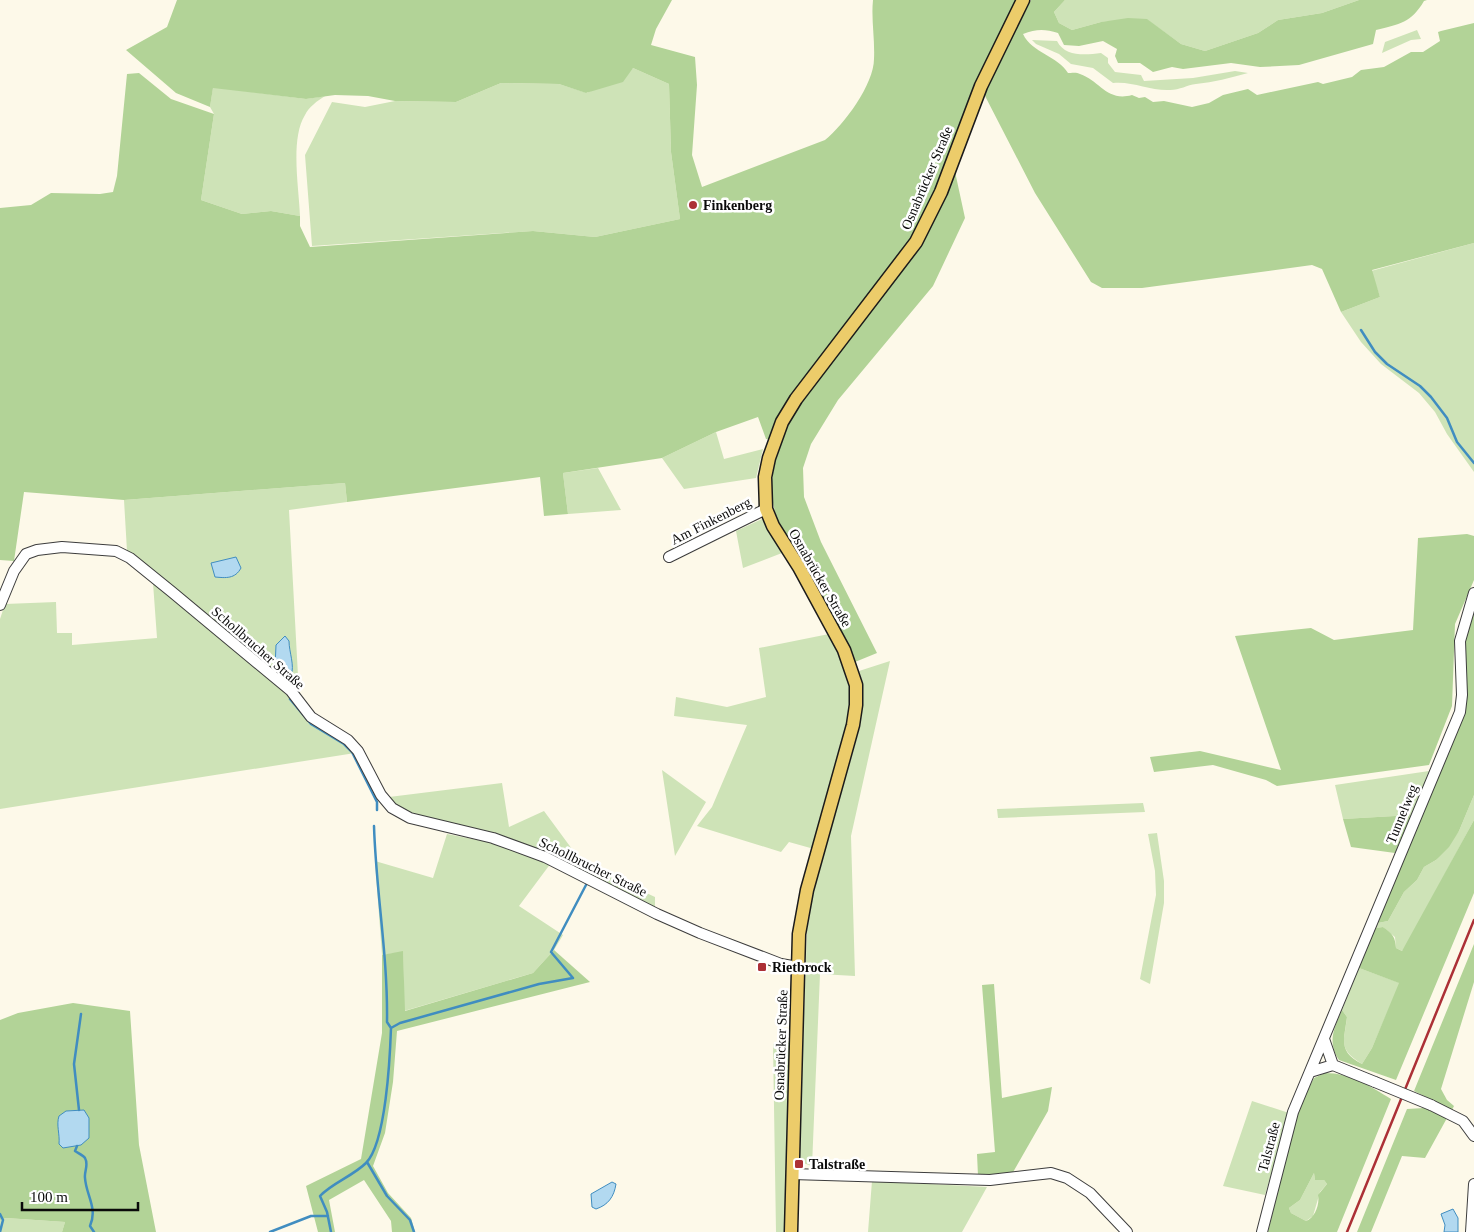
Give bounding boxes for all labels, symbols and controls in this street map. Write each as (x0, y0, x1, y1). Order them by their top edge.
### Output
street label: Osnabrücker Straße (898, 124, 956, 232)
place label: Finkenberg (703, 198, 772, 213)
marker: Finkenberg (687, 199, 699, 211)
street label: Am Finkenberg (668, 494, 754, 548)
street label: Osnabrücker Straße (786, 526, 854, 630)
street label: Schollbrucher Straße (209, 604, 307, 692)
street label: Tunnelweg (1383, 782, 1421, 846)
street label: Schollbrucher Straße (537, 834, 649, 900)
place label: Rietbrock (772, 960, 832, 975)
marker: Rietbrock (756, 961, 768, 973)
street label: Osnabrücker Straße (772, 989, 790, 1101)
street label: Talstraße (1255, 1120, 1283, 1174)
place label: Talstraße (809, 1157, 865, 1172)
marker: Talstraße (793, 1158, 805, 1170)
scale bar (22, 1180, 139, 1212)
text: 100 m (30, 1189, 68, 1205)

